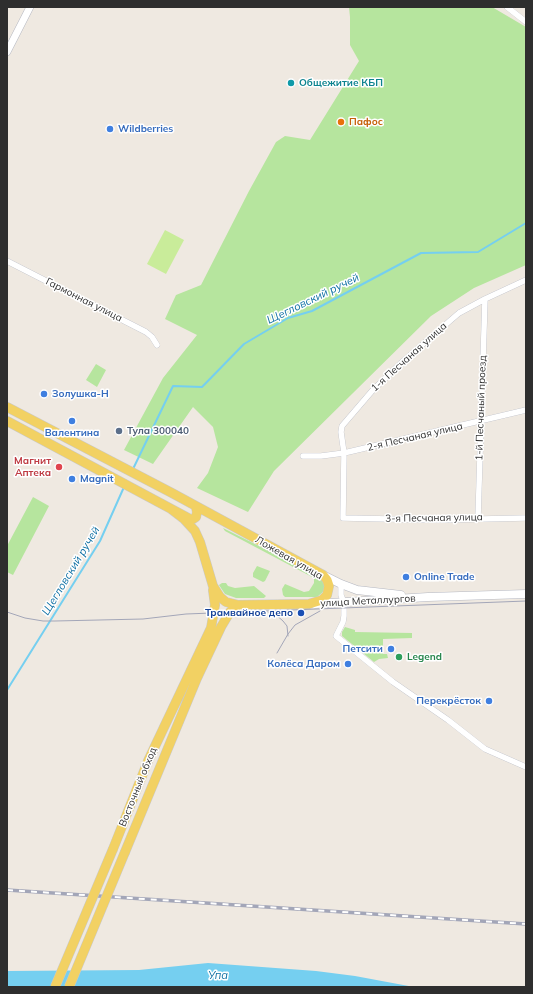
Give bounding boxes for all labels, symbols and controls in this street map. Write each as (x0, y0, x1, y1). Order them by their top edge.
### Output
place label: Общежитие КБП (299, 77, 383, 89)
marker: Общежитие КБП (286, 78, 296, 88)
place label: Пафос (349, 116, 383, 128)
marker: Пафос (336, 117, 346, 127)
place label: Wildberries (118, 123, 173, 135)
marker: Wildberries (105, 124, 115, 134)
water label: Щегловский ручей (265, 271, 361, 327)
street label: Гармонная улица (44, 276, 124, 324)
street label: 1-я Песчаная улица (369, 320, 449, 394)
street label: 1-й Песчаный проезд (473, 355, 489, 461)
place label: Золушка-Н (52, 388, 109, 400)
marker: Золушка-Н (39, 389, 49, 399)
marker: Валентина (67, 416, 77, 426)
street label: 2-я Песчаная улица (366, 420, 464, 454)
place label: Тула 300040 (127, 425, 189, 437)
marker: Тула 300040 (114, 426, 124, 436)
place label: Валентина (45, 427, 99, 439)
place label: Магнит Аптека (14, 455, 51, 478)
marker: Магнит Аптека (54, 462, 64, 472)
place label: Magnit (80, 473, 114, 485)
marker: Magnit (67, 474, 77, 484)
street label: 3-я Песчаная улица (385, 511, 483, 525)
water label: Щегловский ручей (39, 524, 103, 618)
street label: Ложевая улица (253, 534, 325, 582)
place label: Online Trade (414, 571, 475, 583)
marker: Online Trade (401, 572, 411, 582)
street label: улица Металлургов (320, 593, 416, 609)
place label: Трамвайное депо (205, 607, 293, 619)
marker: Трамвайное депо (296, 608, 306, 618)
place label: Петсити (343, 643, 383, 655)
marker: Петсити (386, 644, 396, 654)
place label: Legend (407, 651, 442, 663)
marker: Legend (394, 652, 404, 662)
place label: Колёса Даром (267, 658, 340, 670)
marker: Колёса Даром (343, 659, 353, 669)
place label: Перекрёсток (416, 695, 481, 707)
marker: Перекрёсток (484, 696, 494, 706)
street label: Восточный обход (117, 746, 159, 828)
water label: Упа (208, 969, 228, 983)

